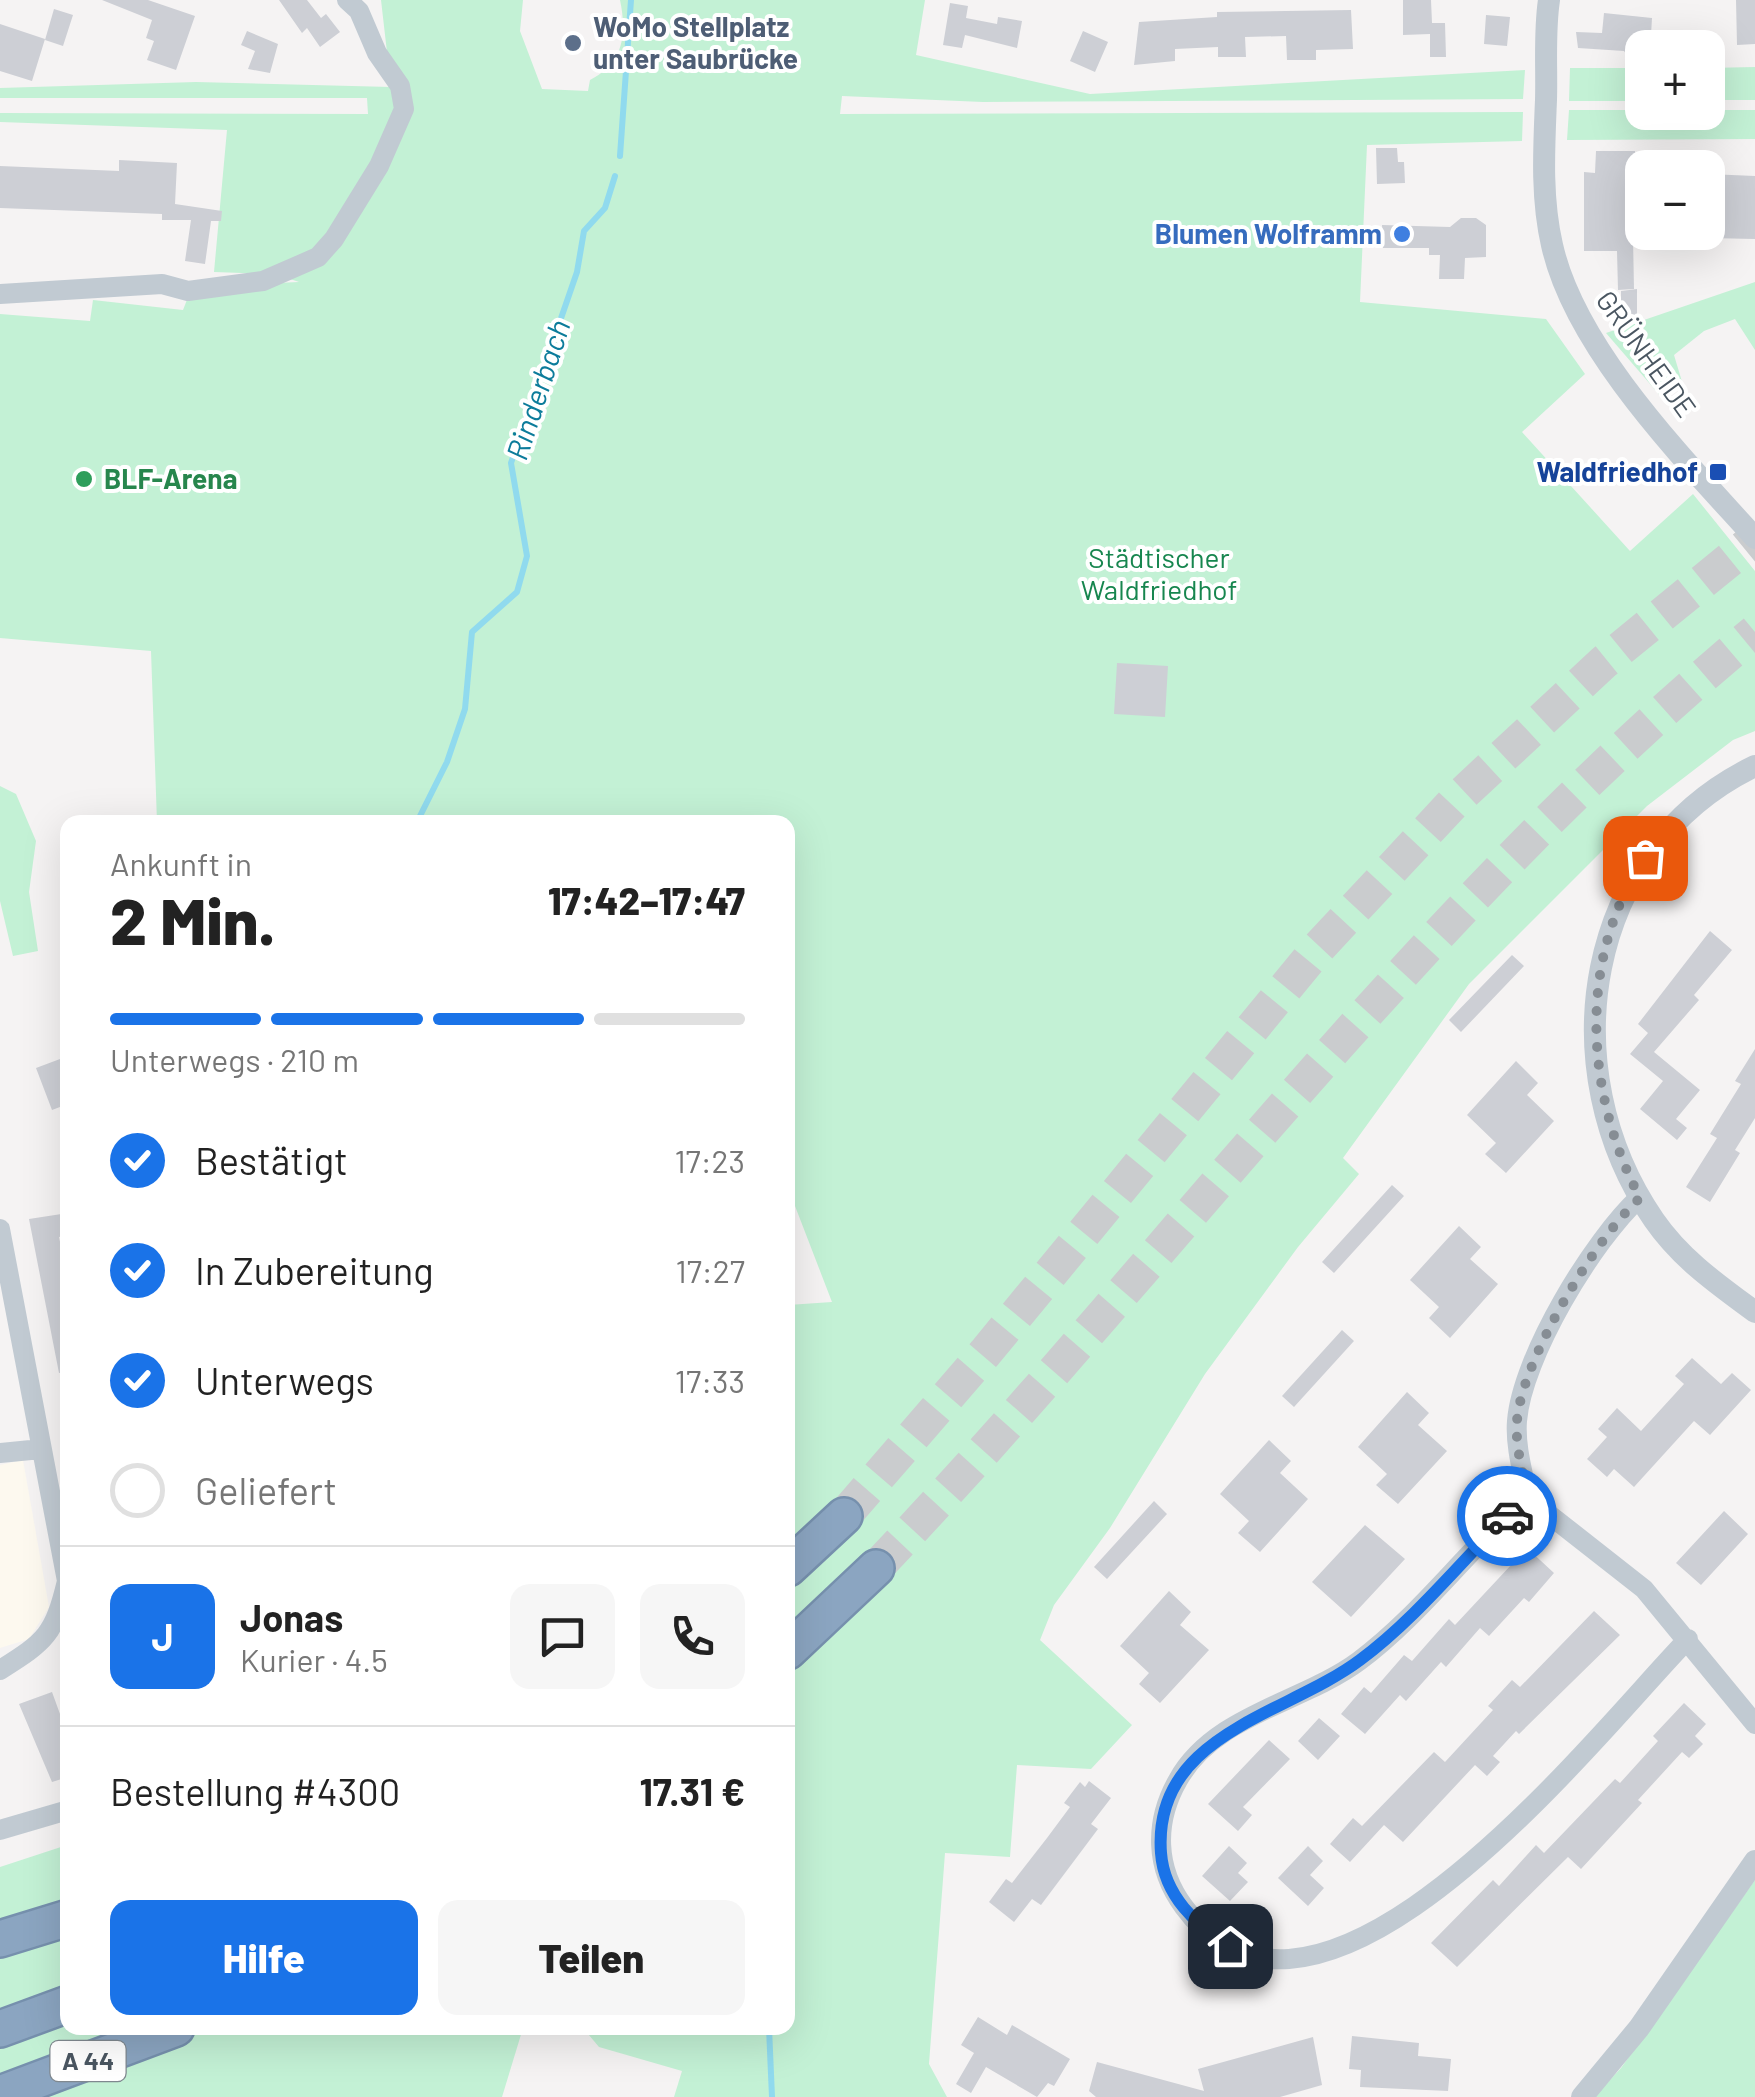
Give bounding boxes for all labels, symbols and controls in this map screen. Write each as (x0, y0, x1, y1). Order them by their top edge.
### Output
place label: WoMo Stellplatz unter Saubrücke (593, 9, 798, 75)
map controls (1625, 30, 1725, 250)
button: + (1625, 30, 1725, 130)
marker: WoMo Stellplatz unter Saubrücke (562, 32, 584, 54)
button: − (1625, 150, 1725, 250)
place label: Blumen Wolframm (1155, 216, 1382, 250)
marker: Blumen Wolframm (1391, 223, 1413, 245)
street label: GRÜNHEIDE (1590, 284, 1704, 423)
water label: Rinderbach (498, 315, 577, 464)
place label: Waldfriedhof (1537, 454, 1698, 488)
place label: BLF-Arena (104, 461, 237, 495)
marker: Waldfriedhof (1707, 461, 1729, 483)
marker: BLF-Arena (73, 468, 95, 490)
park label: Städtischer Waldfriedhof (1081, 540, 1237, 606)
pin (1603, 816, 1688, 901)
icon: bag (1618, 831, 1673, 886)
text: Ankunft in (110, 844, 252, 882)
text: 17:42–17:47 (548, 877, 745, 923)
text: 2 Min. (110, 880, 276, 958)
text: Unterwegs · 210 m (110, 1040, 359, 1078)
icon: check (110, 1133, 165, 1188)
text: Bestätigt (195, 1137, 348, 1183)
text: 17:23 (674, 1141, 745, 1179)
icon: check (110, 1243, 165, 1298)
text: In Zubereitung (195, 1247, 434, 1293)
text: 17:27 (676, 1251, 745, 1289)
icon: check (110, 1353, 165, 1408)
text: Unterwegs (195, 1357, 374, 1403)
text: 17:33 (675, 1361, 745, 1399)
courier (1457, 1466, 1557, 1566)
text: Geliefert (195, 1467, 337, 1513)
icon: car (1480, 1489, 1535, 1544)
button: chat (510, 1584, 615, 1689)
button: phone (640, 1584, 745, 1689)
text: Jonas (240, 1594, 343, 1640)
text: J (151, 1613, 174, 1659)
text: Kurier · 4.5 (240, 1640, 388, 1678)
text: Bestellung #4300 (110, 1768, 400, 1814)
text: 17.31 € (639, 1768, 745, 1814)
button: Hilfe (110, 1900, 418, 2015)
button: Teilen (438, 1900, 745, 2015)
pin (1188, 1904, 1273, 1989)
icon: home (1203, 1919, 1258, 1974)
road number: A 44 (51, 2041, 126, 2081)

